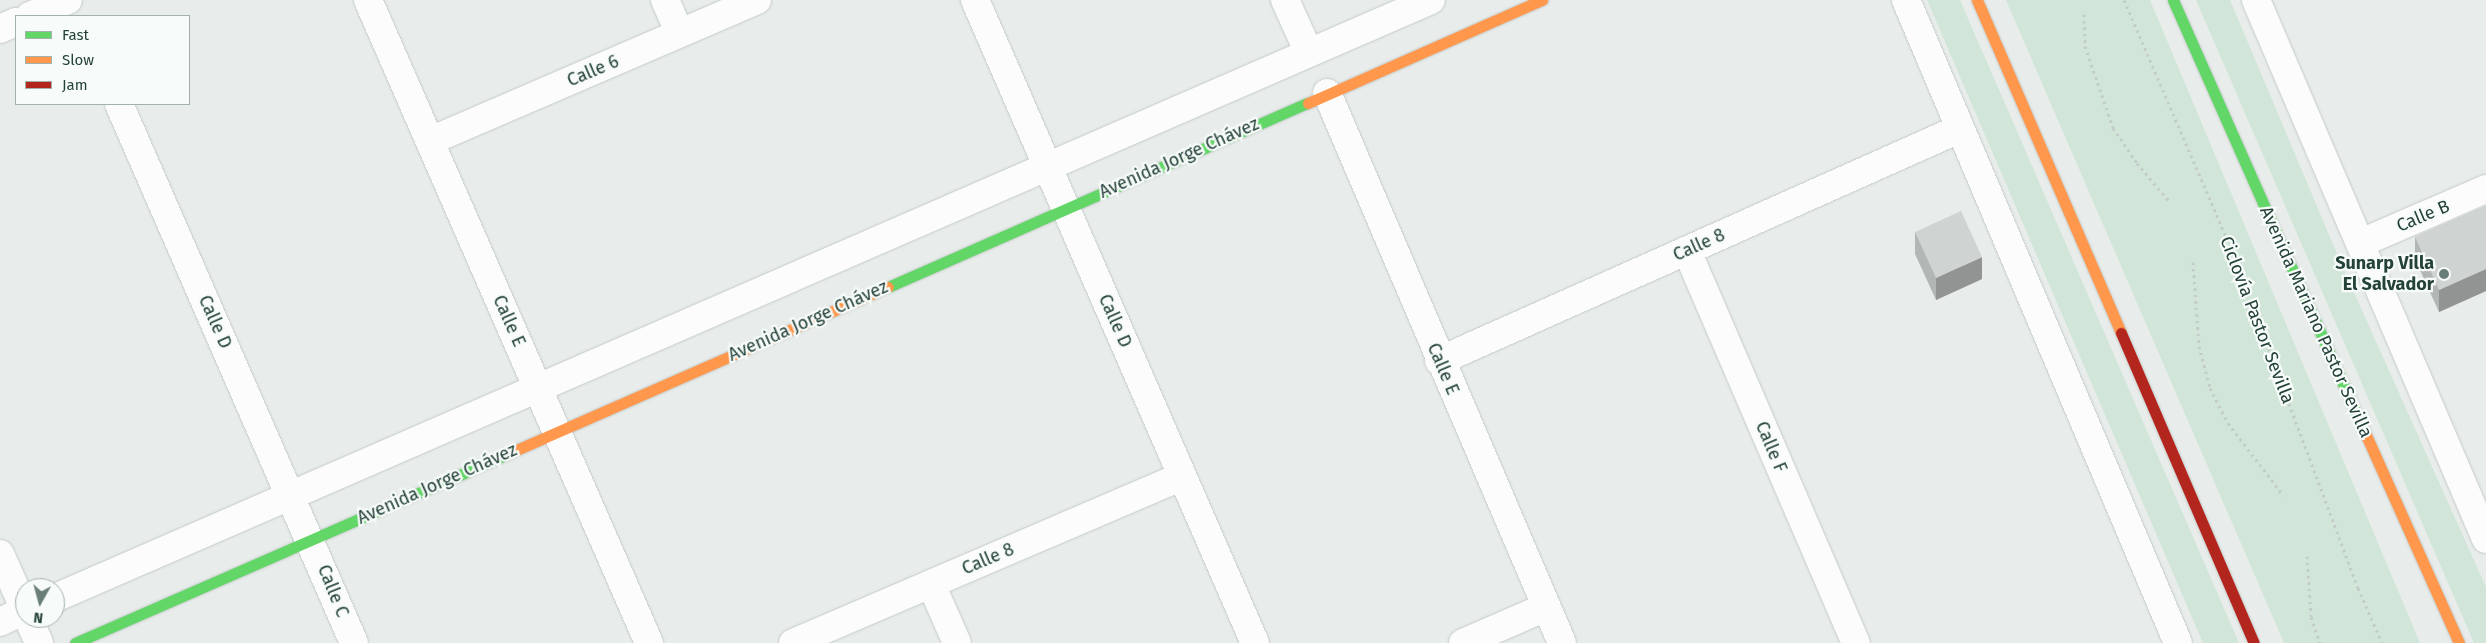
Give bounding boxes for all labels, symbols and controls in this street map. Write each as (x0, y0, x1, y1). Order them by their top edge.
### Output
legend (15, 15, 190, 105)
text: Fast (62, 26, 89, 44)
street label: Calle 6 (564, 50, 622, 92)
text: Slow (62, 51, 94, 69)
text: Jam (62, 76, 88, 94)
street label: Avenida Jorge Chávez (1096, 113, 1262, 203)
street label: Calle B (2393, 195, 2453, 237)
street label: Avenida Mariano Pastor Sevilla (2255, 203, 2377, 441)
street label: Calle 8 (1670, 224, 1728, 266)
street label: Ciclovía Pastor Sevilla (2215, 233, 2299, 407)
place label: Sunarp Villa El Salvador (2335, 253, 2434, 296)
marker: Sunarp Villa El Salvador (2438, 268, 2450, 280)
street label: Avenida Jorge Chávez (725, 276, 891, 366)
street label: Calle D (1094, 291, 1136, 351)
street label: Calle D (194, 292, 236, 352)
street label: Calle E (488, 292, 530, 350)
street label: Calle E (1422, 340, 1464, 398)
street label: Calle F (1751, 418, 1791, 476)
street label: Avenida Jorge Chávez (354, 439, 520, 529)
street label: Calle 8 (959, 538, 1017, 580)
street label: Calle C (313, 562, 353, 620)
north arrow (15, 578, 65, 628)
text: N (33, 608, 44, 626)

